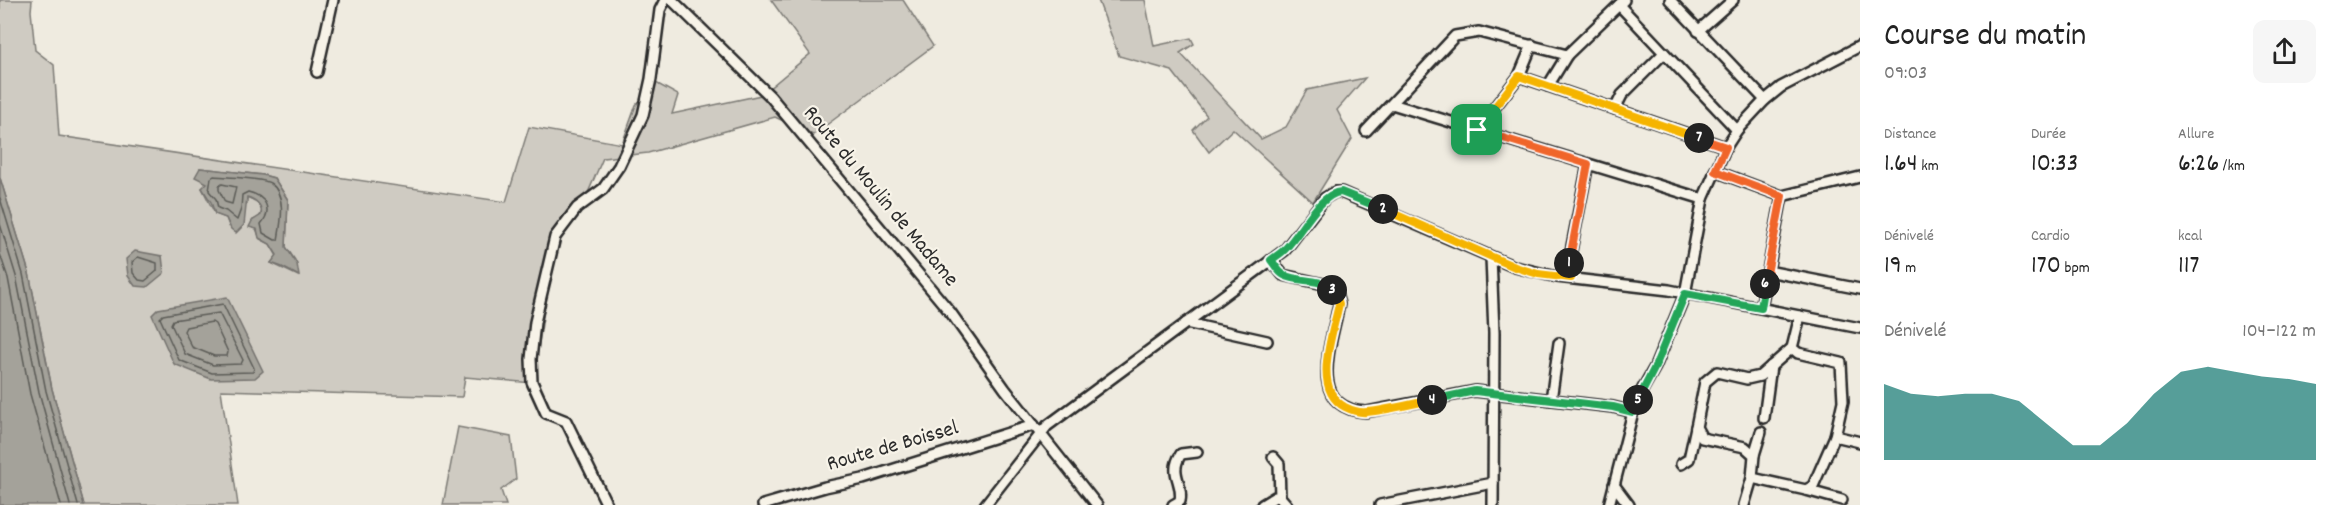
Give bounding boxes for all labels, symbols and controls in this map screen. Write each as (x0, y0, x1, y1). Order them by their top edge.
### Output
text: Course du matin (1884, 14, 2086, 61)
button: share (2253, 20, 2316, 83)
text: 09:03 (1884, 60, 1927, 88)
street label: Route du Moulin de Madame (795, 100, 965, 294)
pin (1451, 104, 1502, 155)
icon: arrive (1460, 113, 1493, 146)
pin: 7 (1684, 123, 1714, 153)
text: Distance (1884, 123, 1936, 146)
text: Durée (2031, 123, 2066, 146)
text: Allure (2178, 123, 2214, 146)
text: 7 (1696, 126, 1702, 149)
text: 1.64 (1884, 146, 1918, 183)
text: 10:33 (2031, 146, 2078, 183)
text: 6:26 (2178, 146, 2219, 183)
text: km (1918, 155, 1939, 178)
text: /km (2219, 155, 2245, 178)
pin: 2 (1368, 194, 1398, 224)
text: 2 (1380, 197, 1387, 220)
text: Dénivelé (1884, 225, 1934, 248)
text: Cardio (2031, 225, 2070, 248)
text: kcal (2178, 225, 2202, 248)
pin: 1 (1554, 248, 1584, 278)
text: 19 (1884, 248, 1902, 285)
text: 170 (2031, 248, 2061, 285)
text: 117 (2178, 248, 2199, 285)
text: 1 (1567, 251, 1571, 274)
text: m (1902, 257, 1916, 280)
text: bpm (2061, 257, 2090, 280)
pin: 6 (1750, 269, 1780, 299)
text: 6 (1761, 272, 1769, 295)
pin: 3 (1317, 275, 1347, 305)
text: 3 (1328, 278, 1336, 301)
text: Dénivelé (1884, 318, 1946, 346)
text: 104–122 m (2242, 318, 2316, 346)
pin: 4 (1417, 385, 1447, 415)
pin: 5 (1623, 385, 1653, 415)
text: 4 (1429, 388, 1435, 411)
text: 5 (1634, 388, 1642, 411)
street label: Route de Boissel (824, 413, 962, 481)

